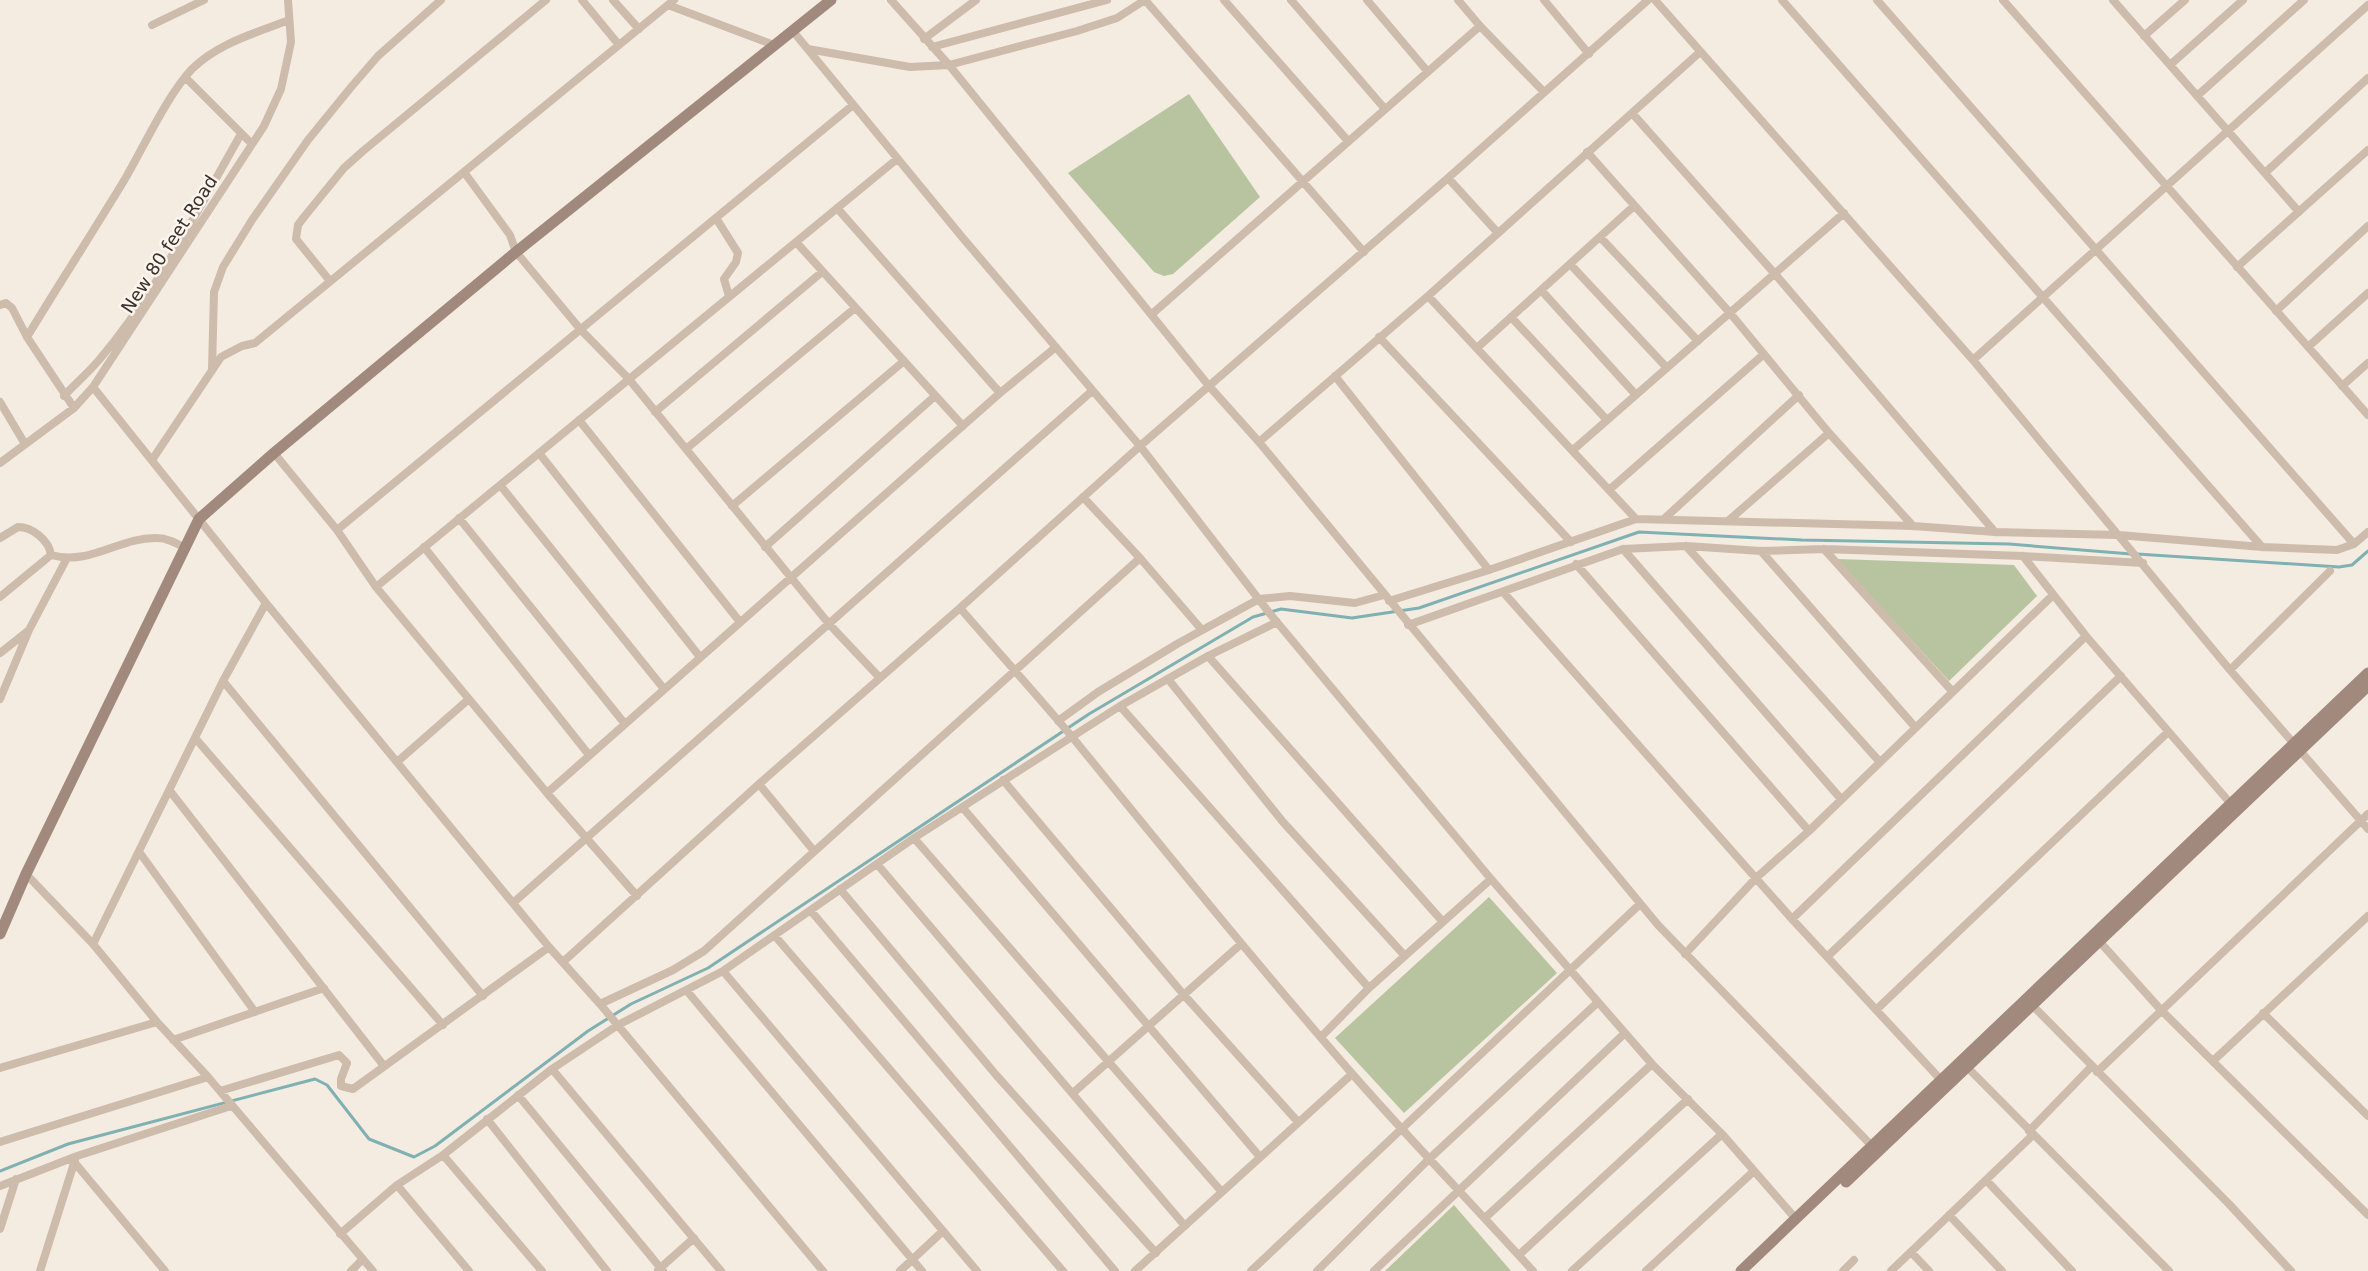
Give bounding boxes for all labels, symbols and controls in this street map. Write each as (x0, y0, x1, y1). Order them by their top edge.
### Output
street label: New 80 feet Road (117, 171, 221, 317)

